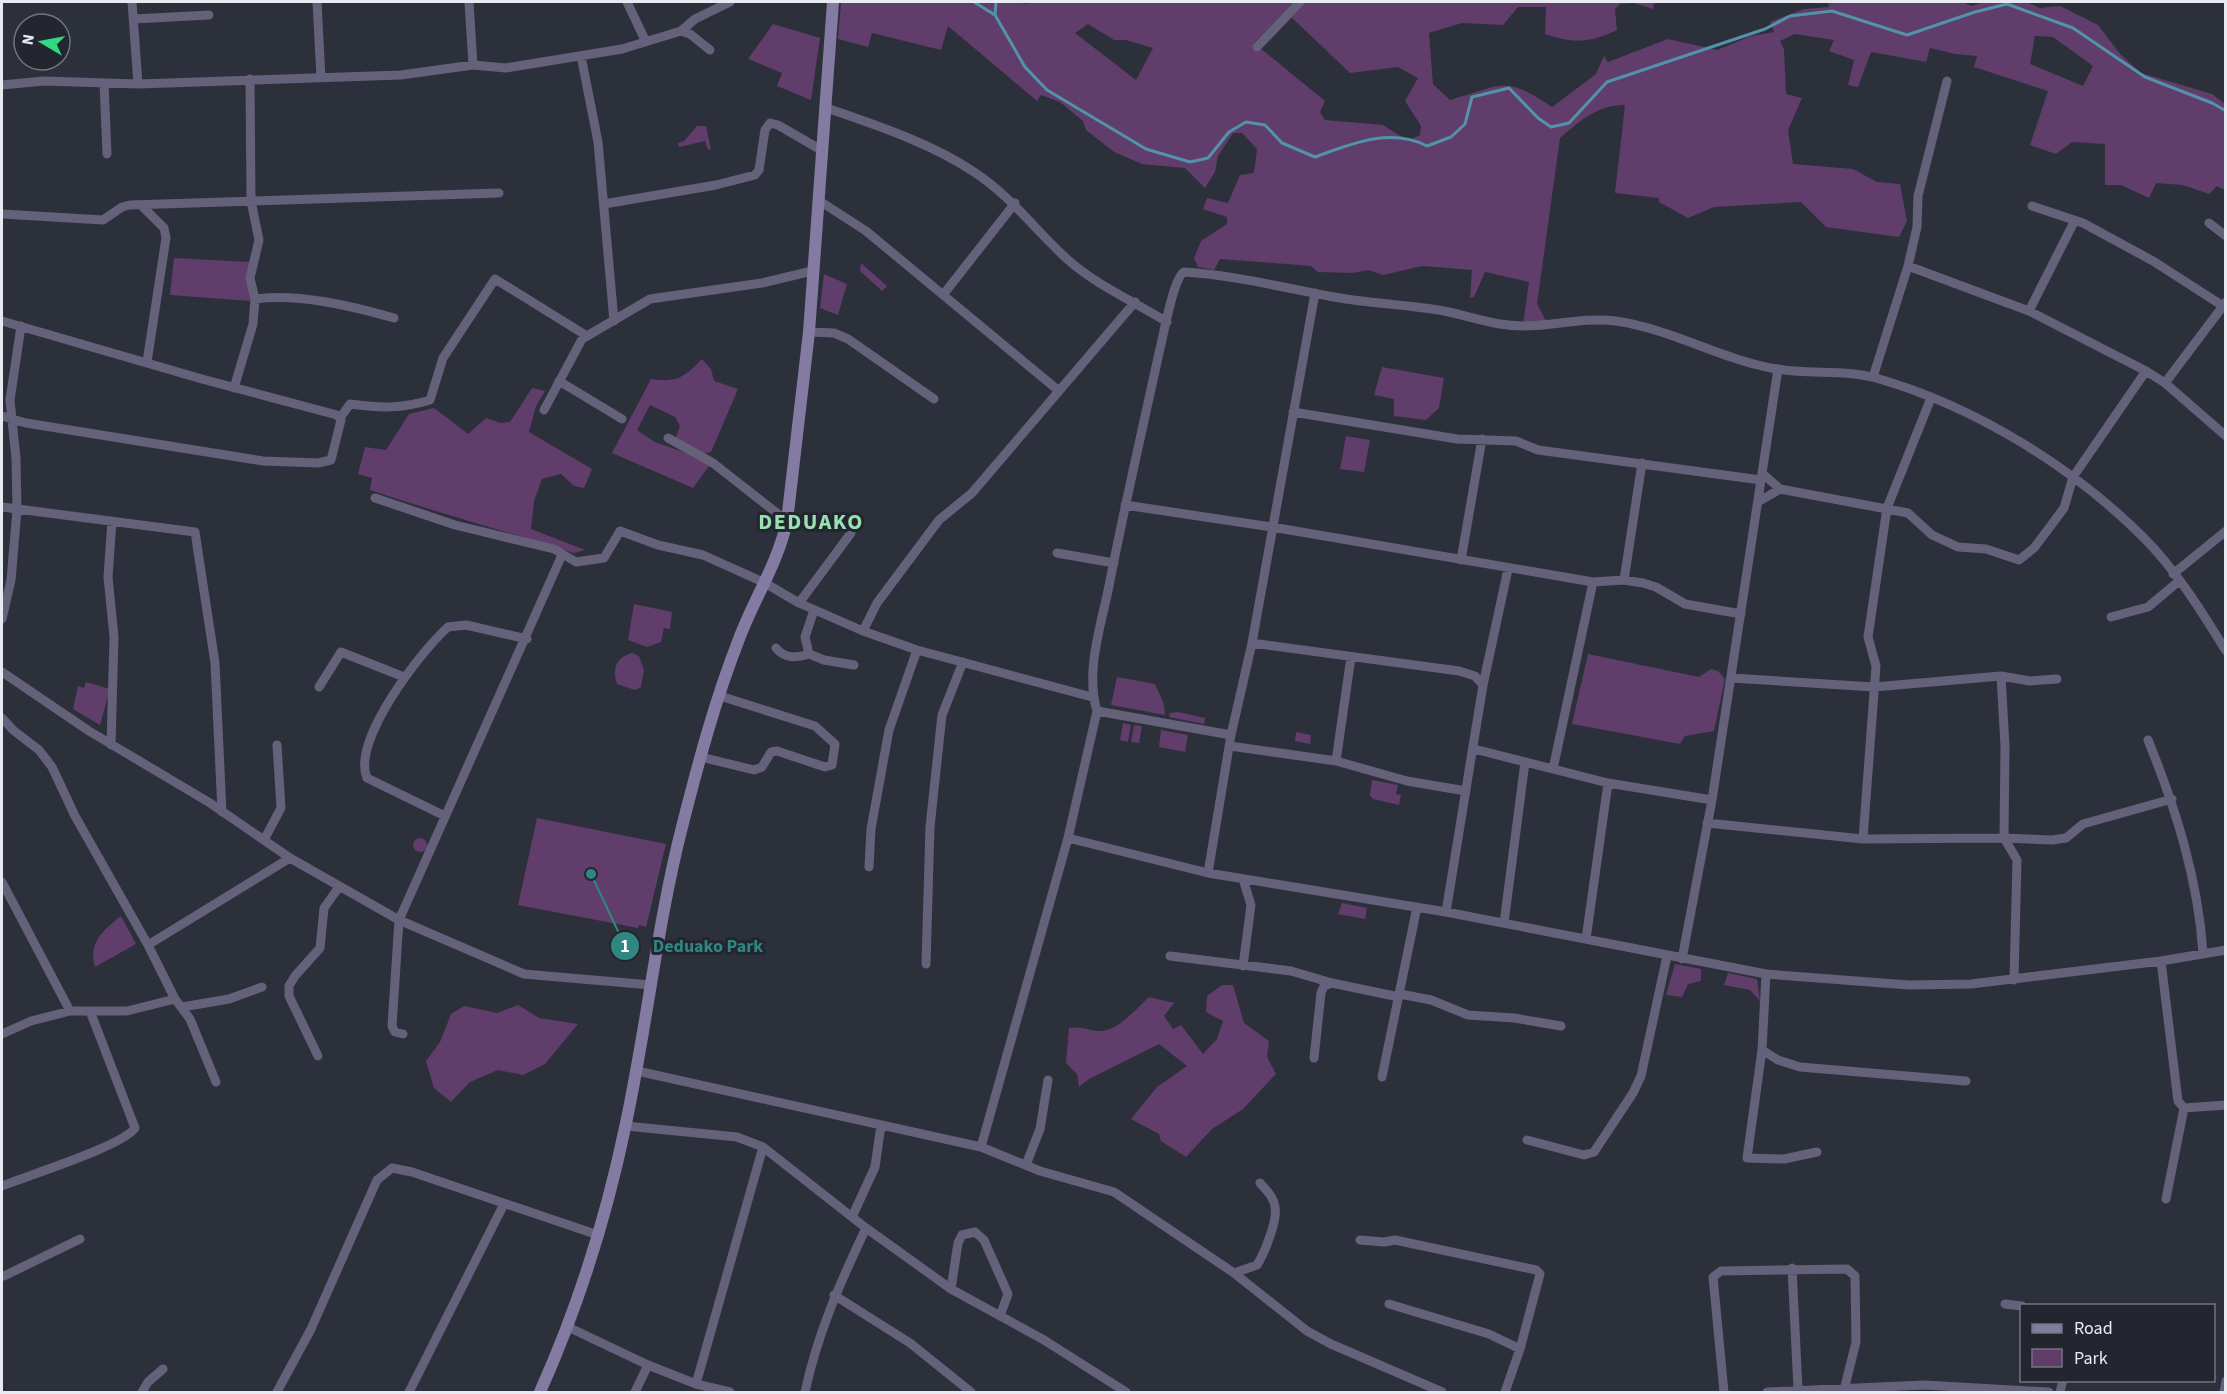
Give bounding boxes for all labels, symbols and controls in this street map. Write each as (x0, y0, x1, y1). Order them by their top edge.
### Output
north arrow (12, 12, 72, 72)
text: N (16, 32, 40, 47)
district label: DEDUAKO (758, 506, 864, 538)
callout: Deduako Park (610, 928, 775, 964)
text: 1 (620, 934, 630, 959)
text: Deduako Park (653, 934, 763, 959)
legend (2020, 1304, 2215, 1382)
text: Road (2074, 1316, 2113, 1341)
text: Park (2074, 1346, 2108, 1371)

